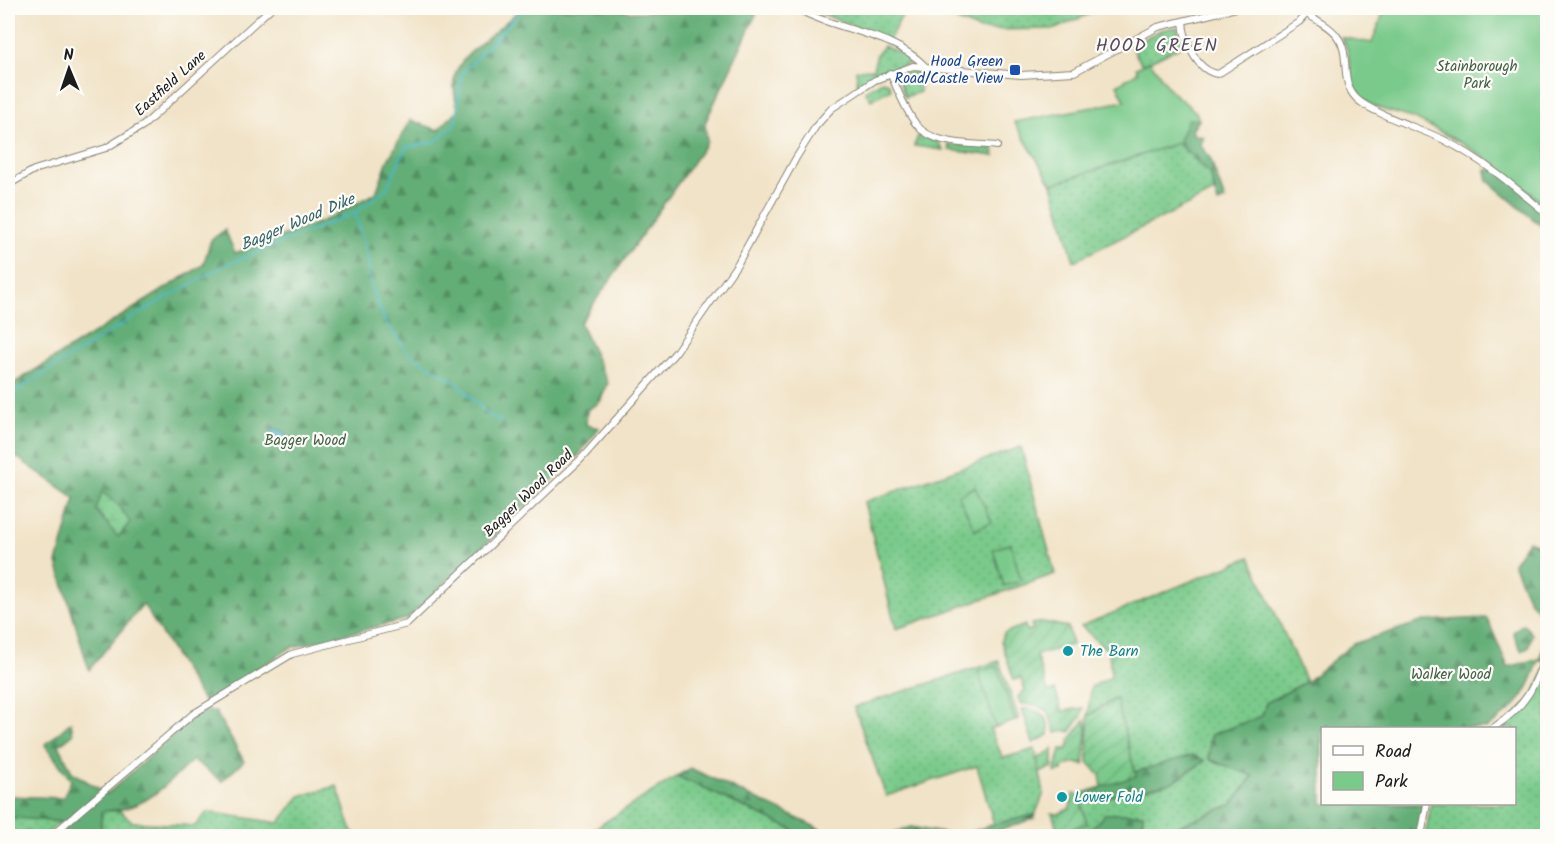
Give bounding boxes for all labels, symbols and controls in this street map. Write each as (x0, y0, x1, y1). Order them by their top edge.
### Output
district label: HOOD GREEN (1096, 32, 1218, 61)
north arrow (39, 39, 99, 99)
text: N (63, 43, 74, 68)
street label: Eastfield Lane (129, 45, 212, 123)
place label: Hood Green Road/Castle View (895, 50, 1004, 91)
park label: Stainborough Park (1436, 55, 1518, 96)
marker: Hood Green Road/Castle View (1008, 63, 1022, 77)
water label: Bagger Wood Dike (237, 186, 360, 258)
park label: Bagger Wood (264, 429, 346, 453)
street label: Bagger Wood Road (478, 444, 580, 543)
place label: The Barn (1080, 640, 1138, 664)
marker: The Barn (1061, 644, 1075, 658)
park label: Walker Wood (1411, 663, 1492, 687)
legend (1321, 727, 1516, 805)
text: Road (1375, 738, 1412, 767)
text: Park (1375, 768, 1408, 797)
place label: Lower Fold (1074, 786, 1143, 810)
marker: Lower Fold (1055, 790, 1069, 804)

